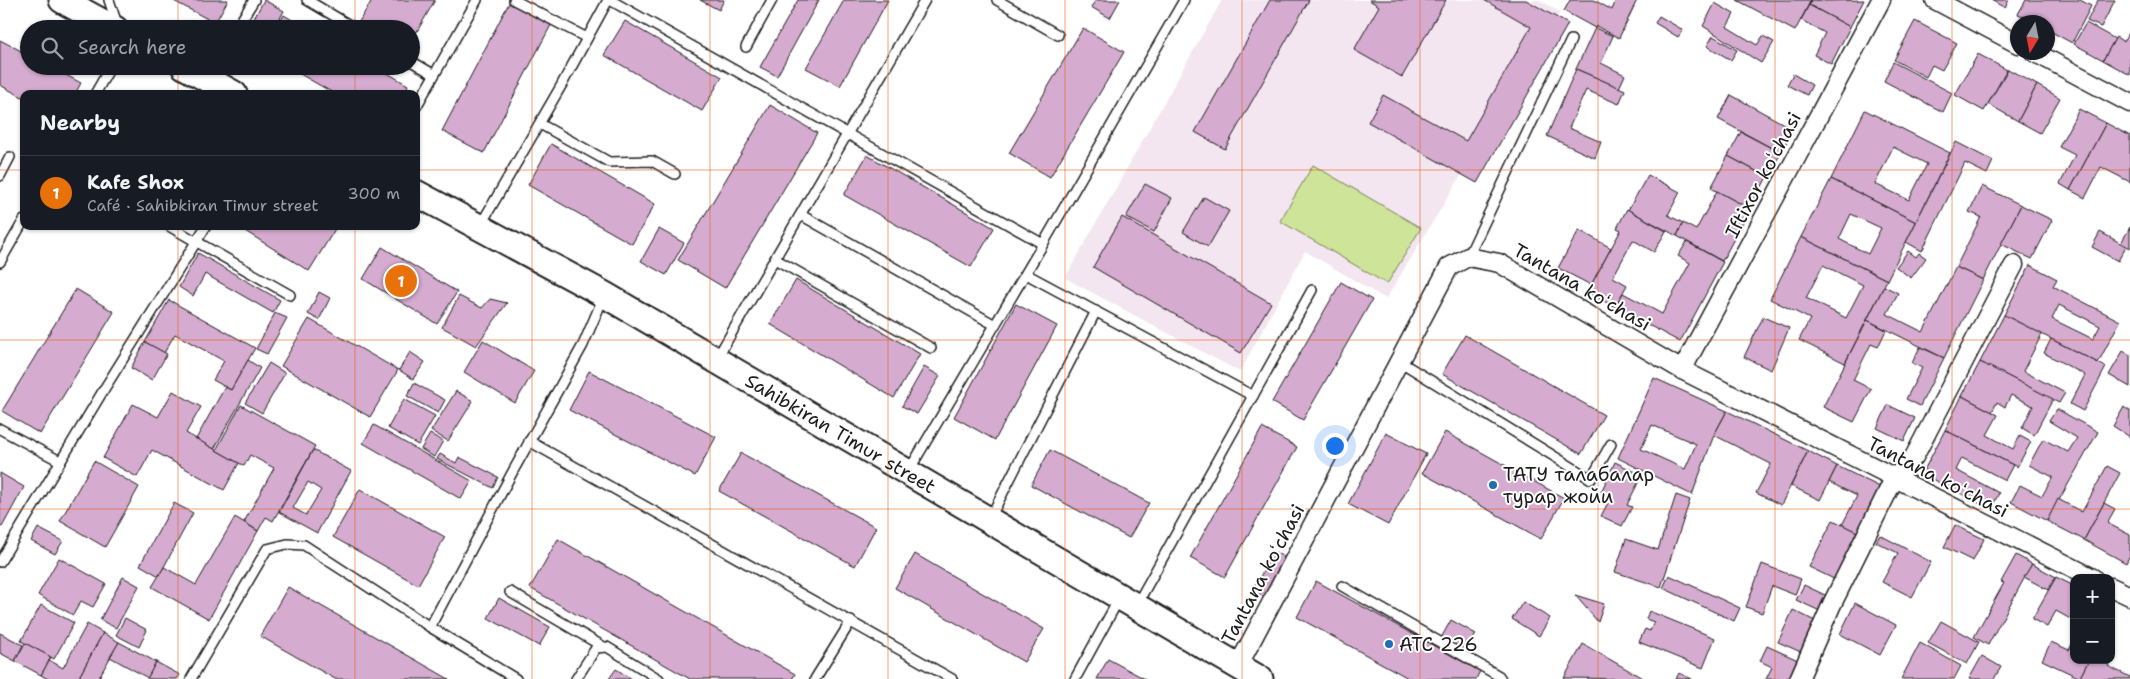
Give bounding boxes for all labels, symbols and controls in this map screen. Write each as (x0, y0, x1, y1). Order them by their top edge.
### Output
north arrow (2010, 15, 2055, 60)
search box (20, 20, 420, 75)
icon: search (38, 34, 66, 62)
text: Search here (78, 35, 187, 60)
street label: Iftixor koʻchasi (1719, 108, 1807, 242)
text: Nearby (40, 109, 120, 137)
text: Kafe Shox (87, 170, 184, 195)
text: 1 (52, 183, 60, 204)
text: 300 m (348, 183, 400, 204)
text: Café · Sahibkiran Timur street (87, 195, 319, 216)
street label: Tantana koʻchasi (1509, 237, 1655, 337)
pin: 1 (385, 262, 417, 300)
street label: Sahibkiran Timur street (741, 368, 941, 499)
street label: Tantana koʻchasi (1863, 431, 2013, 523)
your location (1322, 433, 1348, 459)
place label: ТАТУ талабалар турар жойи (1503, 462, 1654, 509)
marker: ТАТУ талабалар турар жойи (1487, 479, 1499, 491)
street label: Tantana koʻchasi (1216, 500, 1310, 648)
map controls (2070, 574, 2115, 664)
button: + (2070, 574, 2115, 619)
button: − (2070, 619, 2115, 664)
place label: АТС 226 (1399, 632, 1478, 657)
marker: АТС 226 (1383, 638, 1395, 650)

